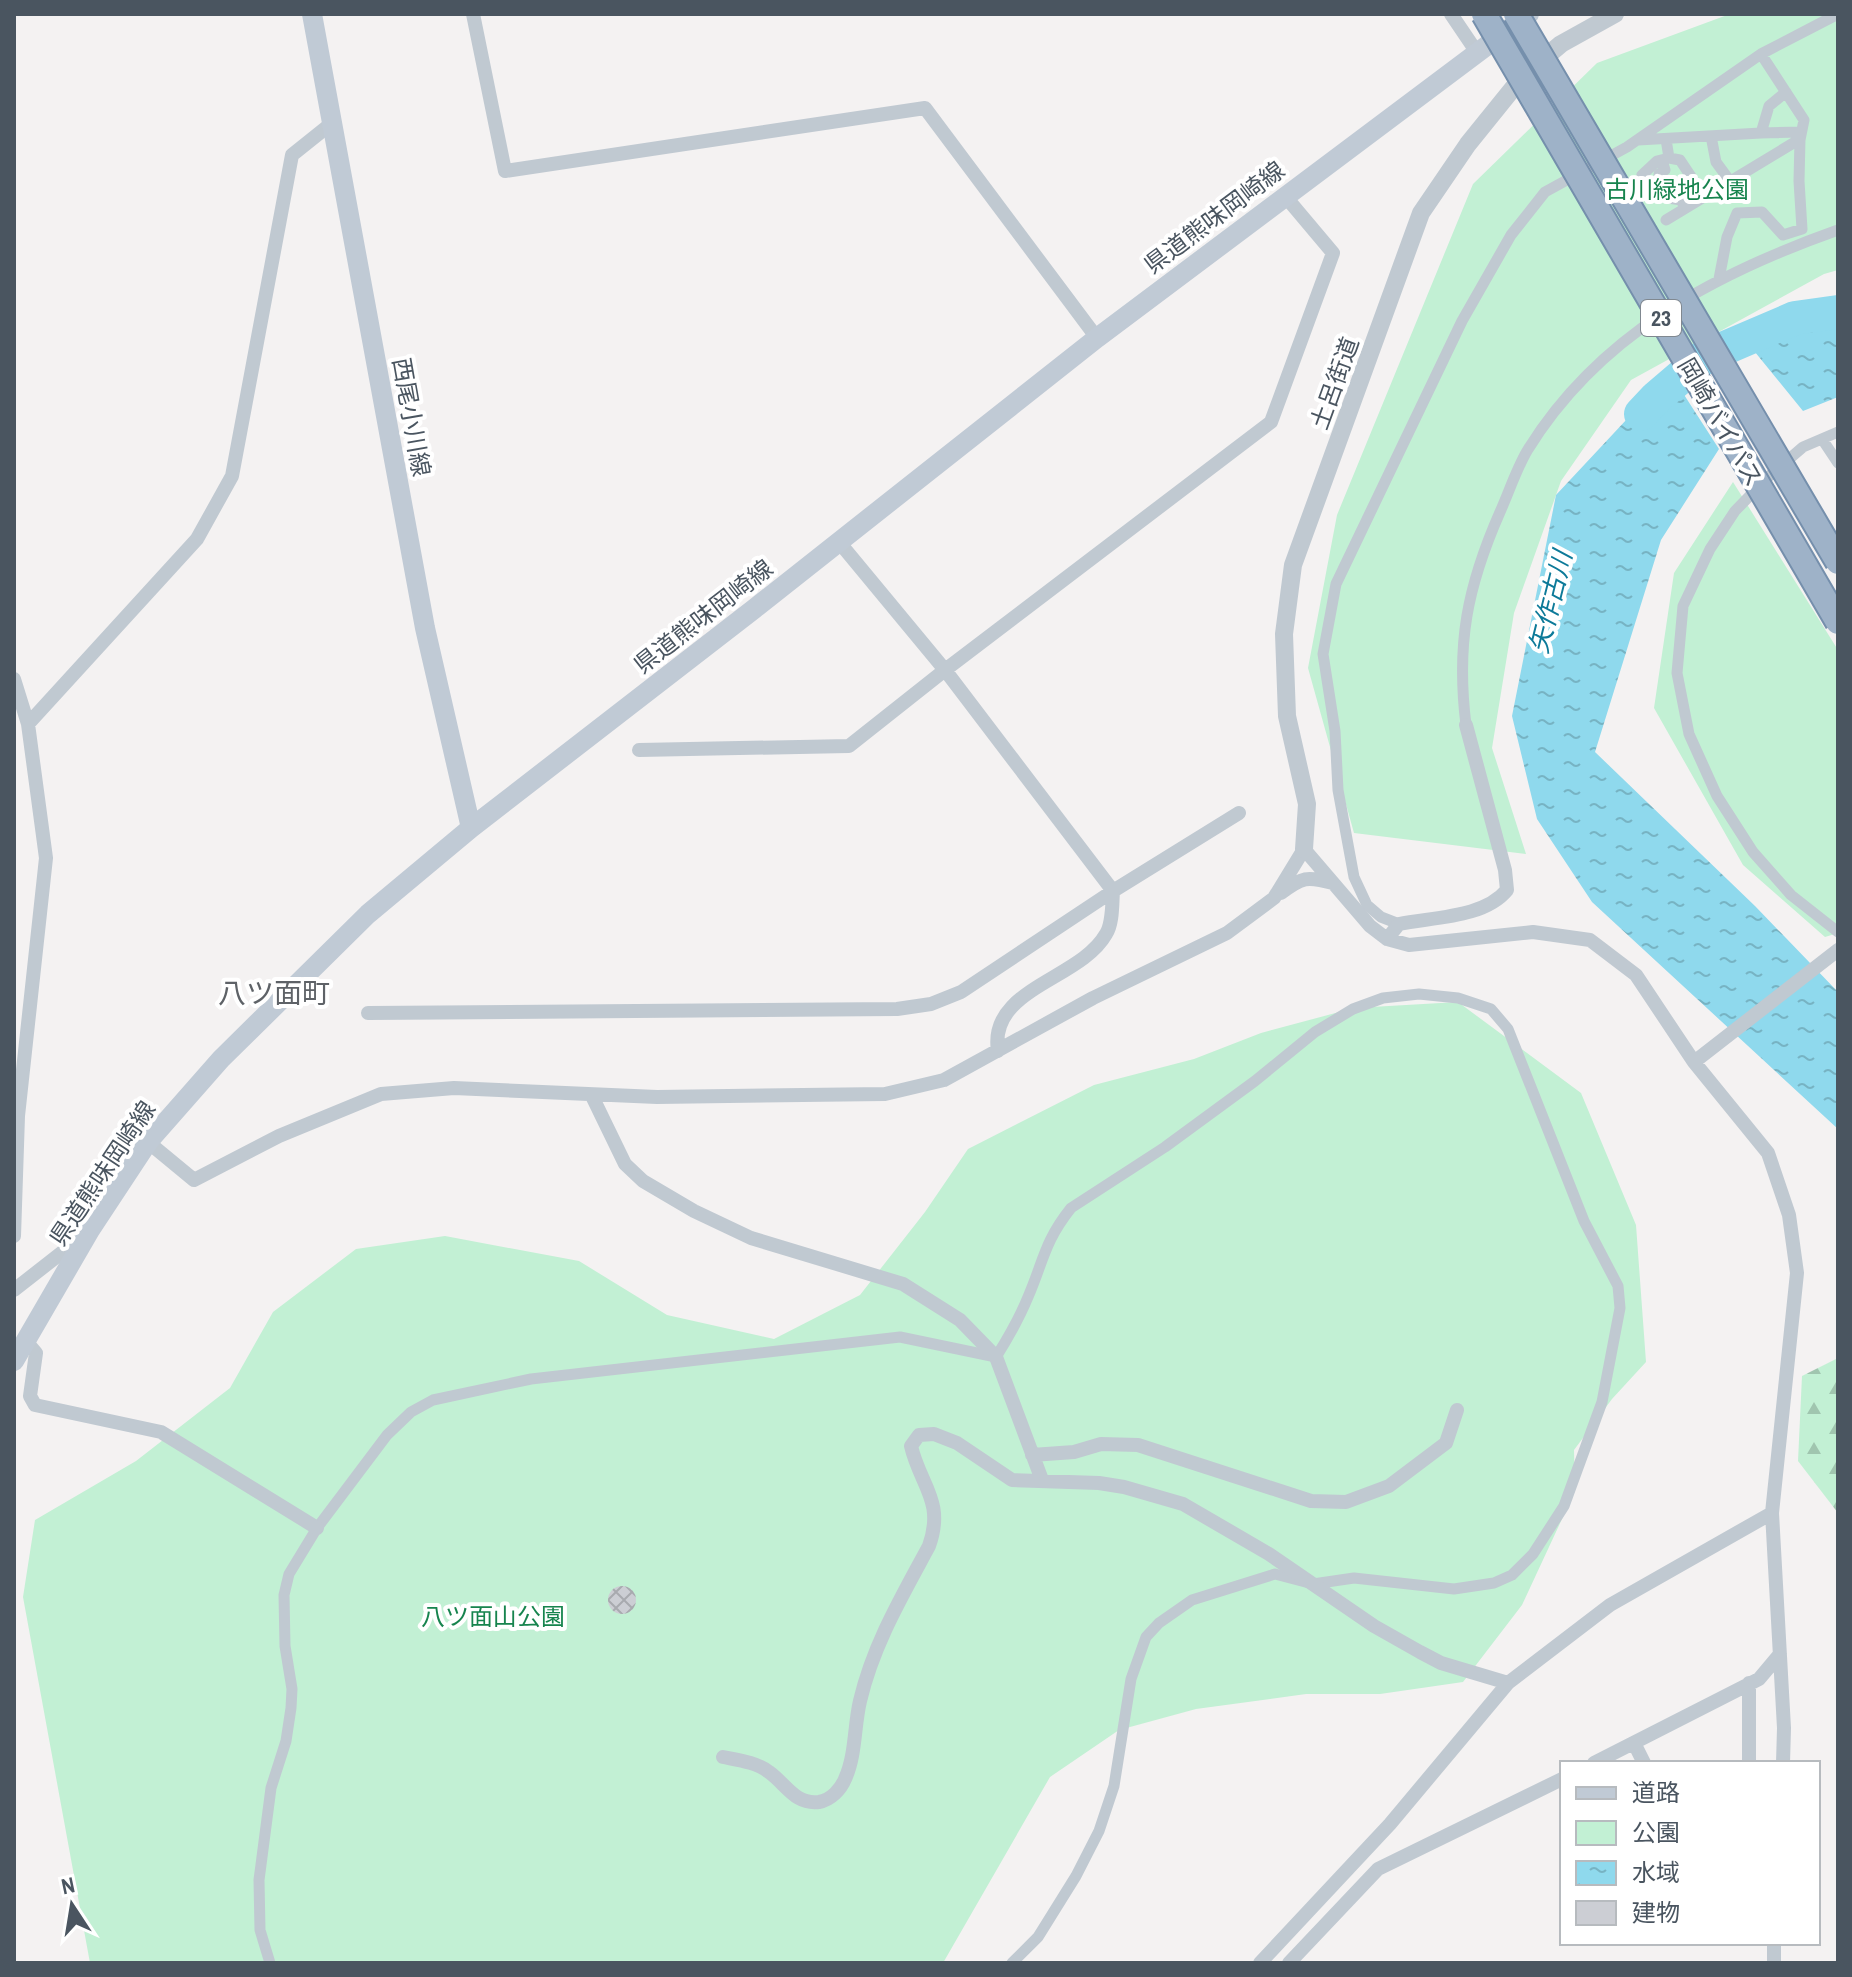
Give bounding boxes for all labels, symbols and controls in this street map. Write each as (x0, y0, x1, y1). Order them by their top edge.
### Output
street label: 県道熊味岡崎線 (1137, 154, 1291, 280)
park label: 古川緑地公園 (1605, 173, 1749, 205)
road number: 23 (1641, 300, 1681, 336)
street label: 土呂街道 (1303, 332, 1365, 434)
street label: 岡崎バイパス (1671, 352, 1771, 492)
street label: 西尾小川線 (386, 355, 438, 479)
water label: 矢作古川 (1520, 544, 1580, 657)
street label: 県道熊味岡崎線 (627, 552, 779, 680)
district label: 八ツ面町 (218, 974, 330, 1012)
street label: 県道熊味岡崎線 (42, 1094, 162, 1252)
park label: 八ツ面山公園 (421, 1600, 565, 1632)
legend (1560, 1761, 1820, 1945)
text: 道路 (1632, 1776, 1680, 1808)
text: 公園 (1632, 1816, 1680, 1848)
text: 水域 (1632, 1856, 1680, 1888)
north arrow (32, 1865, 112, 1945)
text: N (58, 1869, 77, 1901)
text: 建物 (1632, 1896, 1680, 1928)

